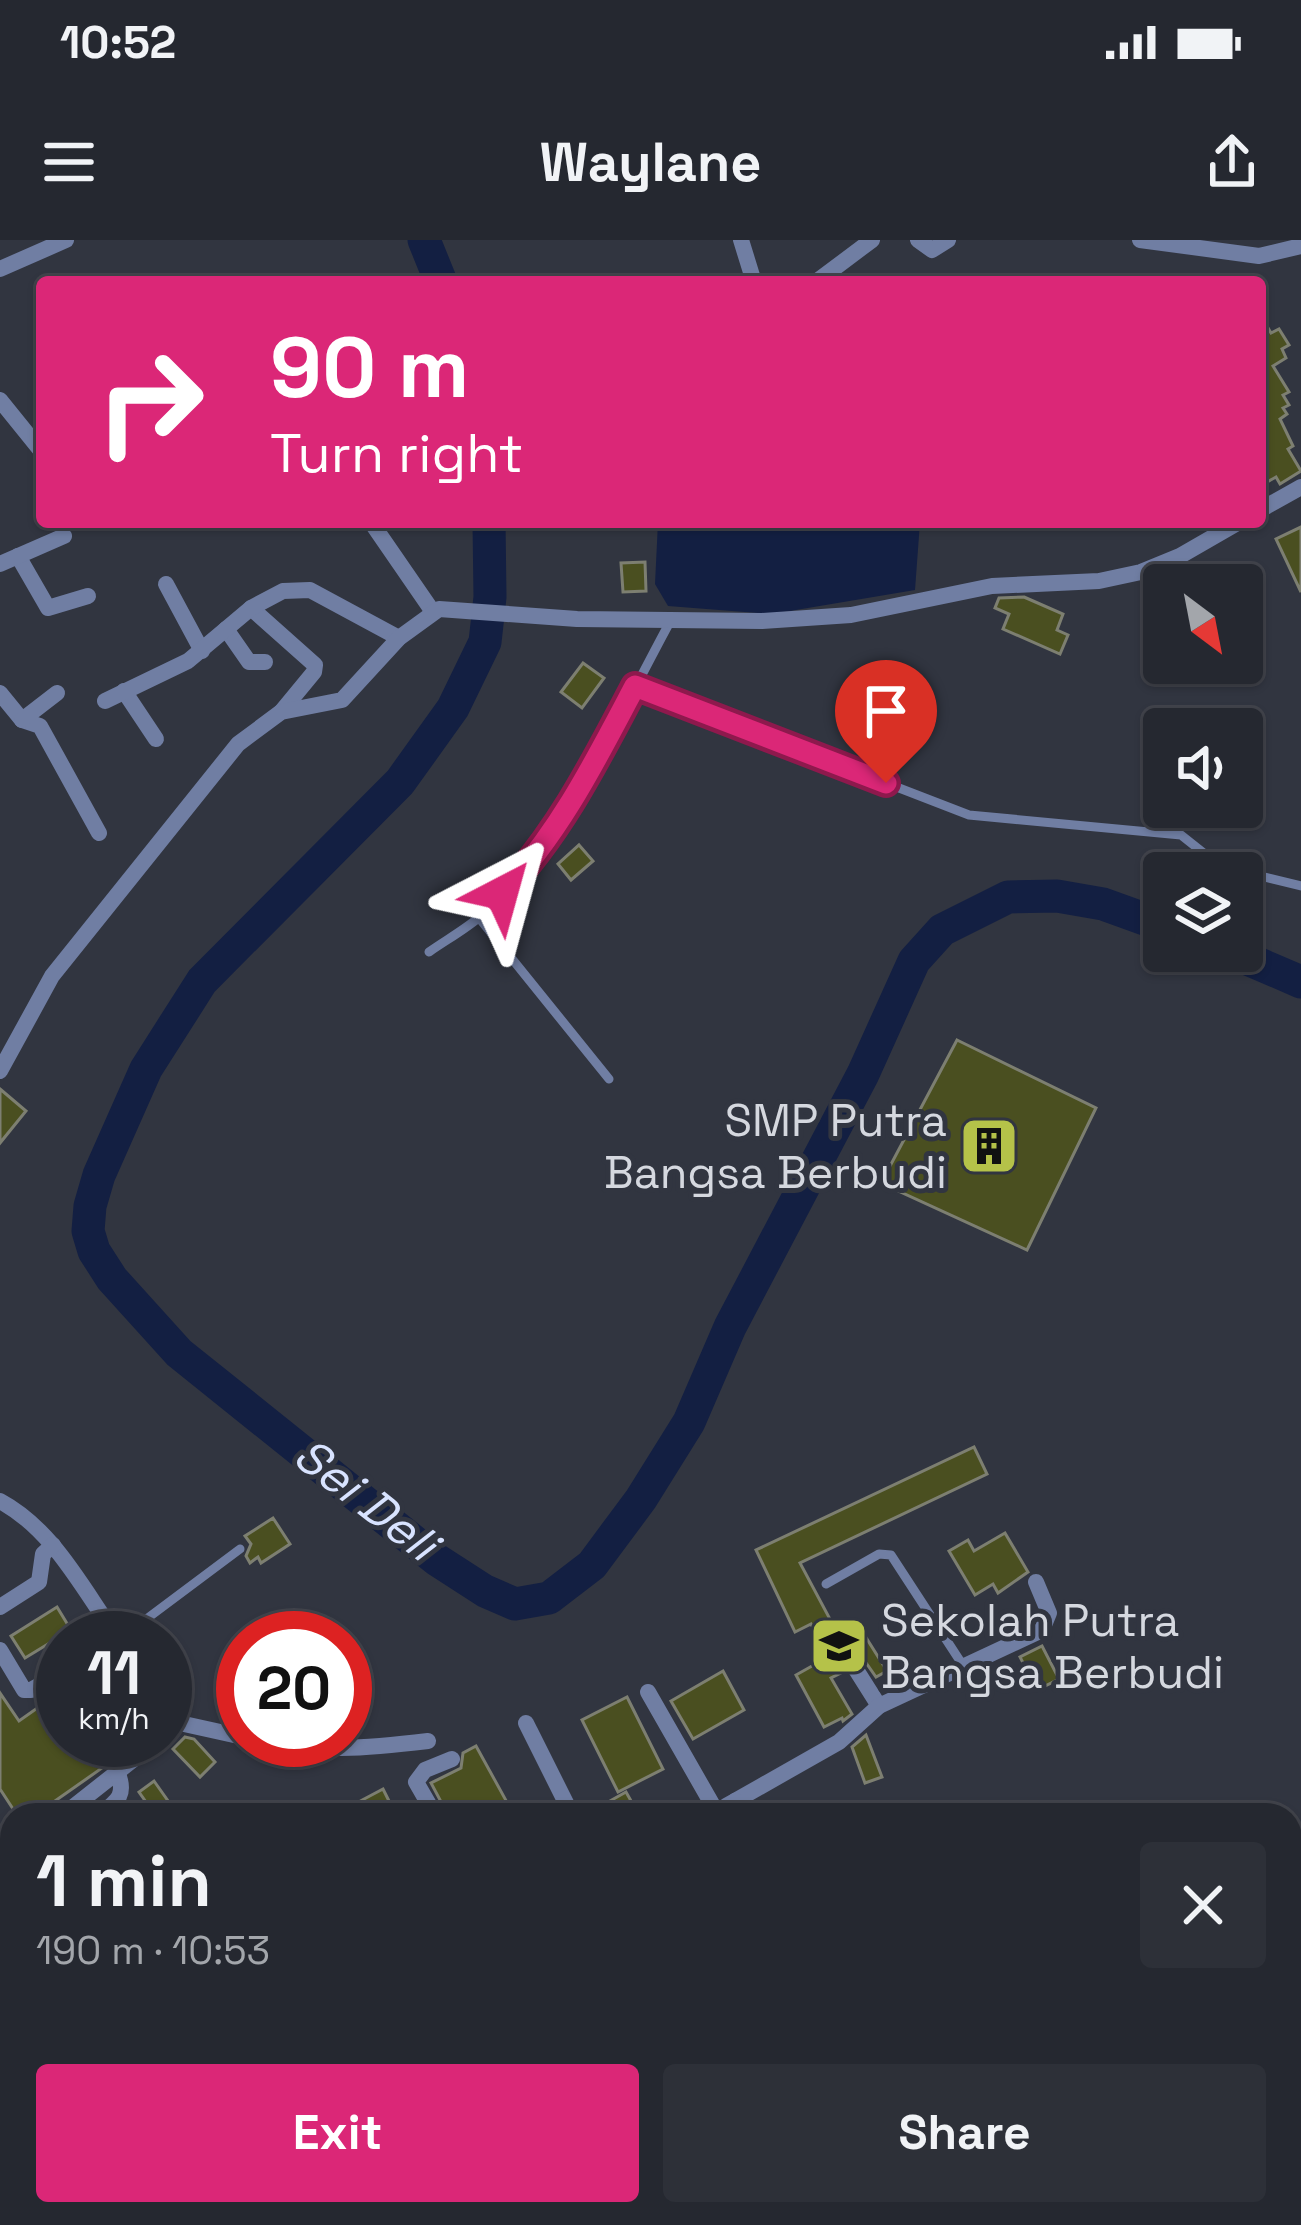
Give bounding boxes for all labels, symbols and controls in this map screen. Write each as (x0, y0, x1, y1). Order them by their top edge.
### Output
text: 10:52 (60, 14, 176, 71)
text: Waylane (540, 128, 761, 197)
icon: menu (36, 129, 102, 195)
icon: share (1199, 129, 1265, 195)
text: 90 m (270, 314, 469, 422)
icon: right (72, 324, 228, 480)
text: Turn right (270, 419, 523, 488)
north arrow (1143, 564, 1263, 684)
map controls (1143, 564, 1263, 972)
pin (835, 660, 937, 783)
icon: arrive (853, 678, 919, 744)
button: sound (1143, 708, 1263, 828)
position arrow (439, 830, 565, 956)
button: layers (1143, 852, 1263, 972)
place label: SMP Putra Bangsa Berbudi (604, 1092, 947, 1201)
building icon: SMP Putra Bangsa Berbudi (958, 1115, 1020, 1177)
water label: Sei Deli (282, 1424, 454, 1577)
place label: Sekolah Putra Bangsa Berbudi (881, 1592, 1224, 1701)
speed limit sign: 20 (216, 1611, 372, 1767)
school or university icon: Sekolah Putra Bangsa Berbudi (808, 1615, 870, 1677)
text: 11 (87, 1635, 141, 1712)
text: km/h (78, 1699, 150, 1738)
text: 1 min (36, 1835, 212, 1927)
button: close (1140, 1842, 1266, 1968)
text: 190 m · 10:53 (36, 1926, 270, 1975)
button: Exit (36, 2064, 639, 2202)
button: Share (663, 2064, 1266, 2202)

